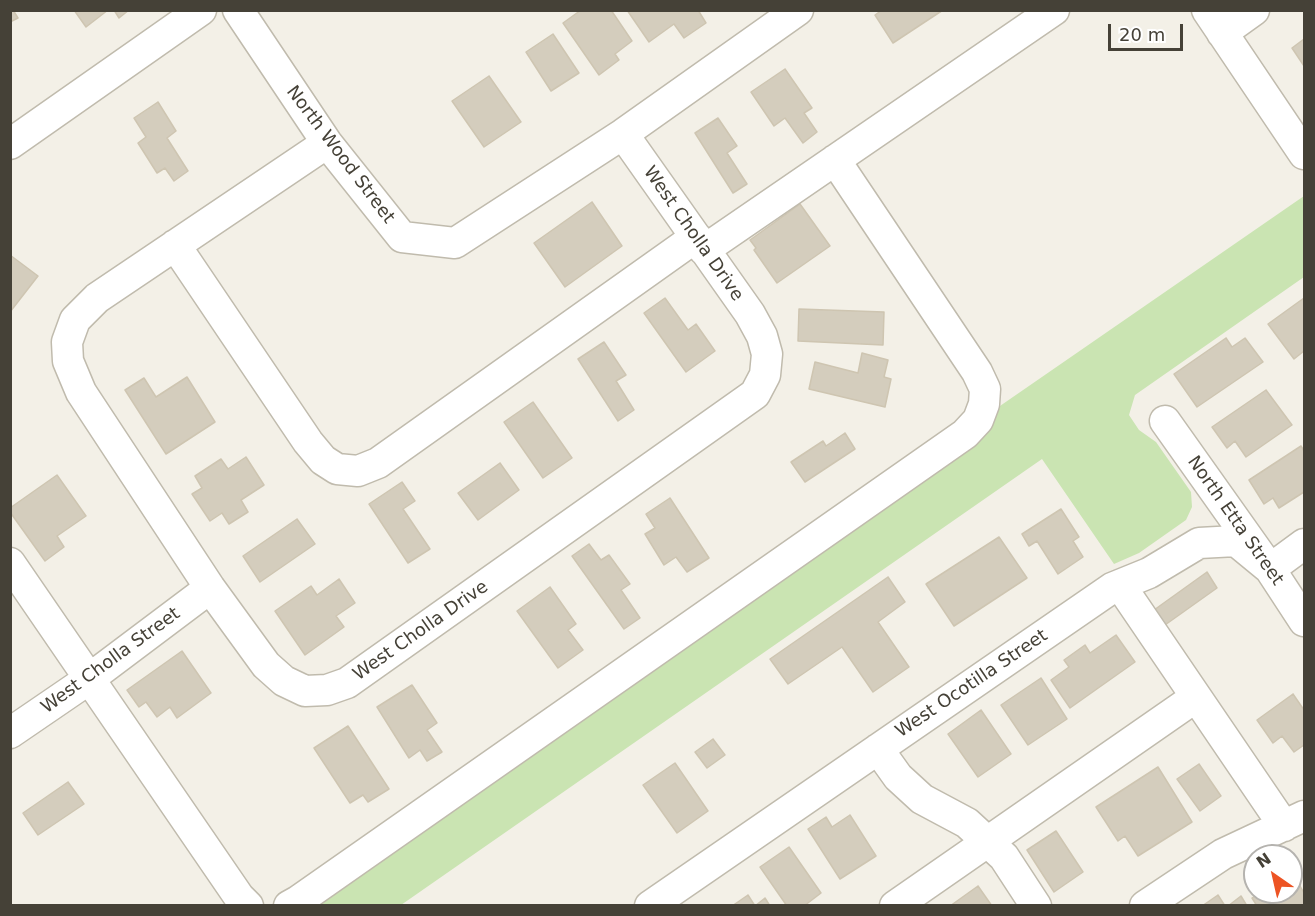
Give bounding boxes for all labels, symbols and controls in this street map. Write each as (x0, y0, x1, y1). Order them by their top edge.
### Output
scale bar (1111, 12, 1186, 50)
text: 20 m (1119, 24, 1165, 45)
street label: North Wood Street (281, 82, 399, 228)
street label: West Cholla Drive (638, 162, 748, 306)
street label: North Etta Street (1182, 452, 1288, 590)
street label: West Cholla Drive (349, 576, 493, 686)
street label: West Cholla Street (37, 603, 185, 719)
street label: West Ocotilla Street (892, 625, 1052, 743)
north arrow (1243, 844, 1303, 904)
text: N (1253, 849, 1275, 872)

